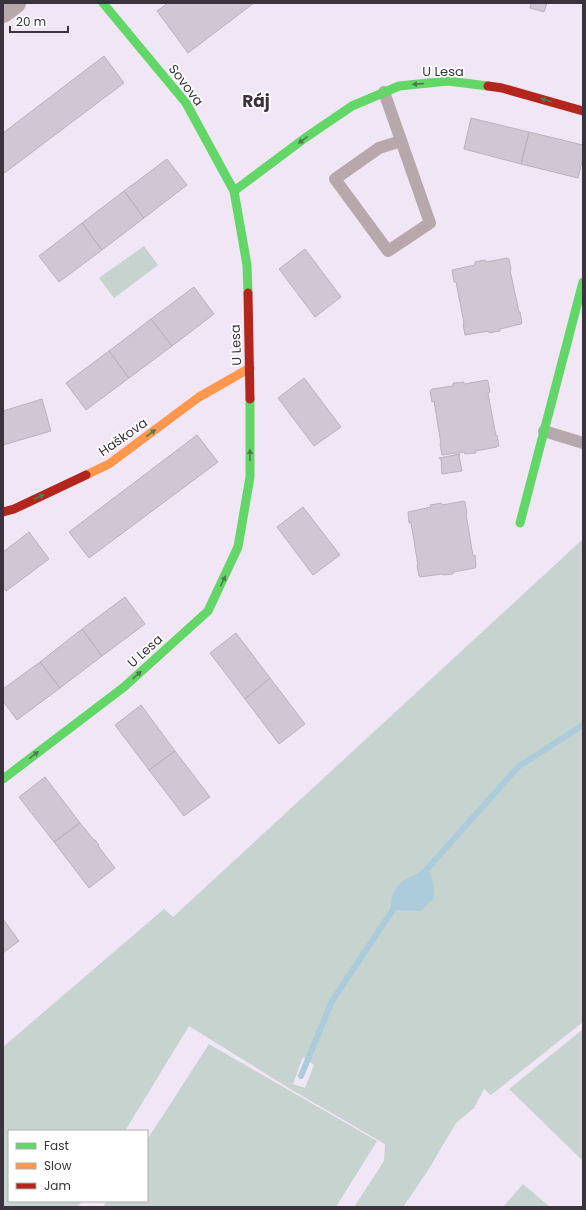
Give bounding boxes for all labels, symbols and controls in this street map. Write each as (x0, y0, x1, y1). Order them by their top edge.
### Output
scale bar (10, 8, 68, 34)
text: 20 m (16, 13, 46, 30)
street label: Sovova (164, 60, 208, 110)
street label: U Lesa (422, 62, 464, 81)
one-way arrow (412, 81, 424, 87)
district label: Ráj (242, 89, 270, 113)
one-way arrow (539, 97, 551, 103)
one-way arrow (297, 136, 308, 144)
street label: U Lesa (226, 324, 246, 366)
street label: Haškova (95, 413, 151, 461)
one-way arrow (146, 429, 157, 437)
one-way arrow (247, 448, 253, 461)
one-way arrow (33, 494, 45, 500)
one-way arrow (220, 575, 226, 586)
street label: U Lesa (123, 630, 167, 672)
one-way arrow (131, 671, 142, 680)
one-way arrow (29, 751, 39, 759)
legend (8, 1130, 148, 1202)
text: Fast (44, 1137, 69, 1154)
text: Slow (44, 1157, 72, 1174)
text: Jam (44, 1177, 71, 1194)

